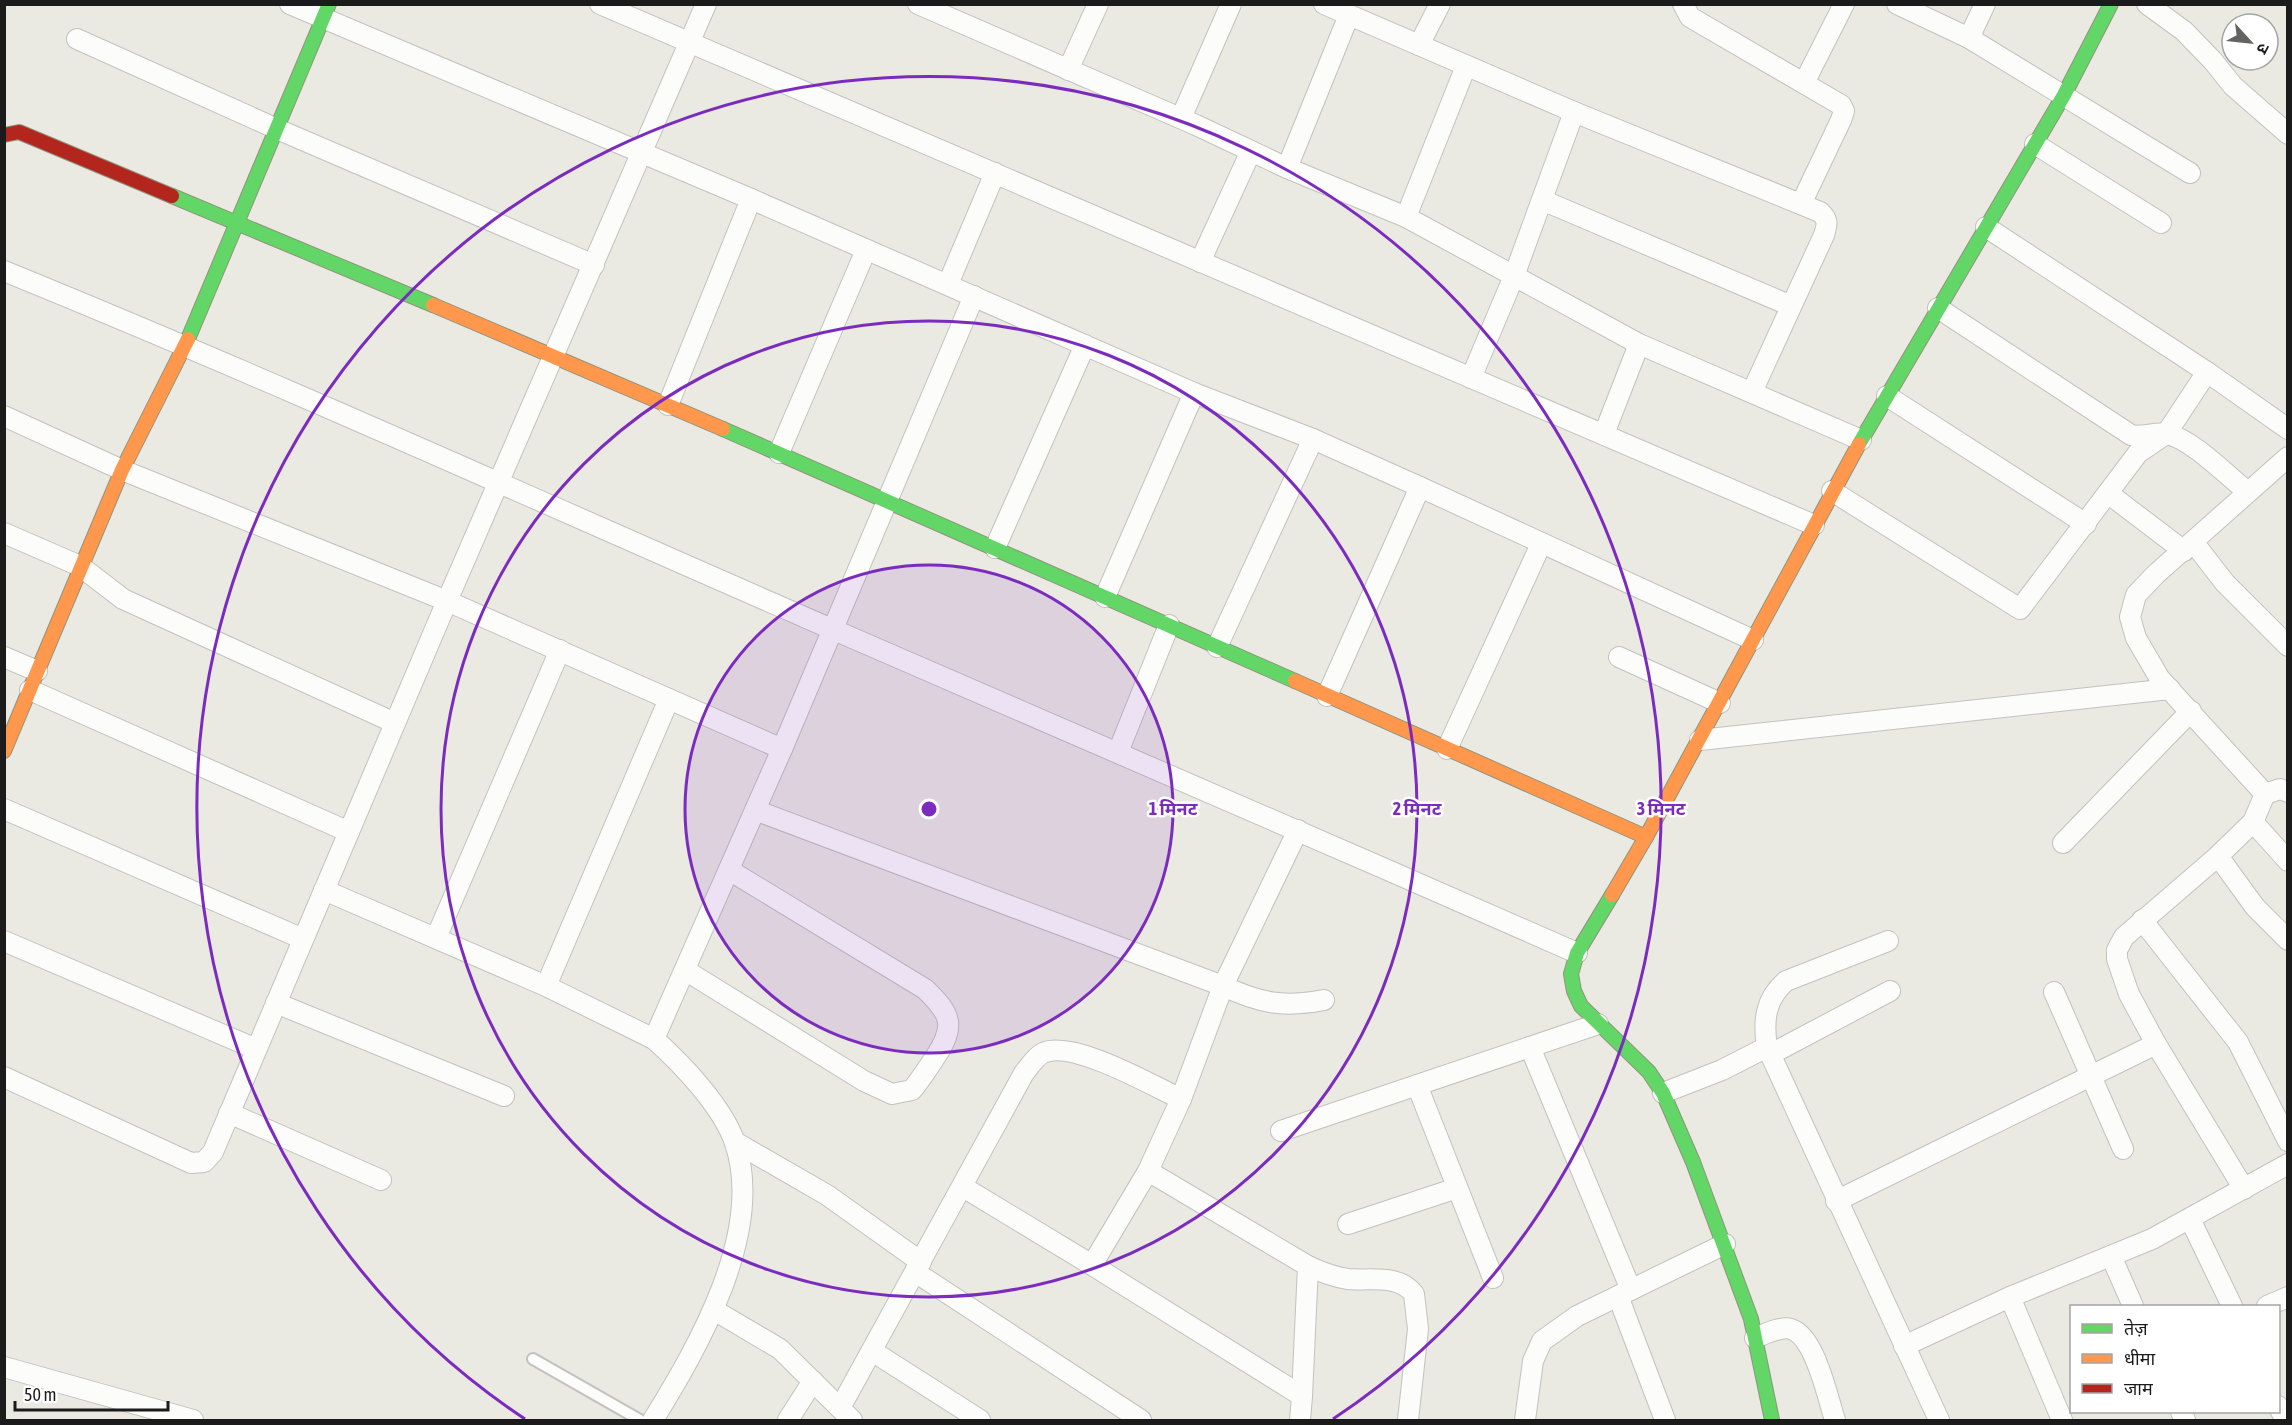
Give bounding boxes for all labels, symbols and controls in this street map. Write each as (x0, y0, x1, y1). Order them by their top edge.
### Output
north arrow (2220, 12, 2280, 72)
text: उ (2253, 41, 2274, 58)
text: 1 मिनट (1149, 798, 1198, 819)
text: 2 मिनट (1393, 798, 1442, 819)
text: 3 मिनट (1637, 798, 1686, 819)
centre of rings (919, 799, 939, 819)
legend (2070, 1305, 2280, 1413)
text: तेज़ (2124, 1318, 2148, 1339)
text: धीमा (2124, 1348, 2155, 1369)
scale bar (15, 1374, 168, 1412)
text: जाम (2124, 1378, 2154, 1399)
text: 50 m (24, 1384, 56, 1405)

